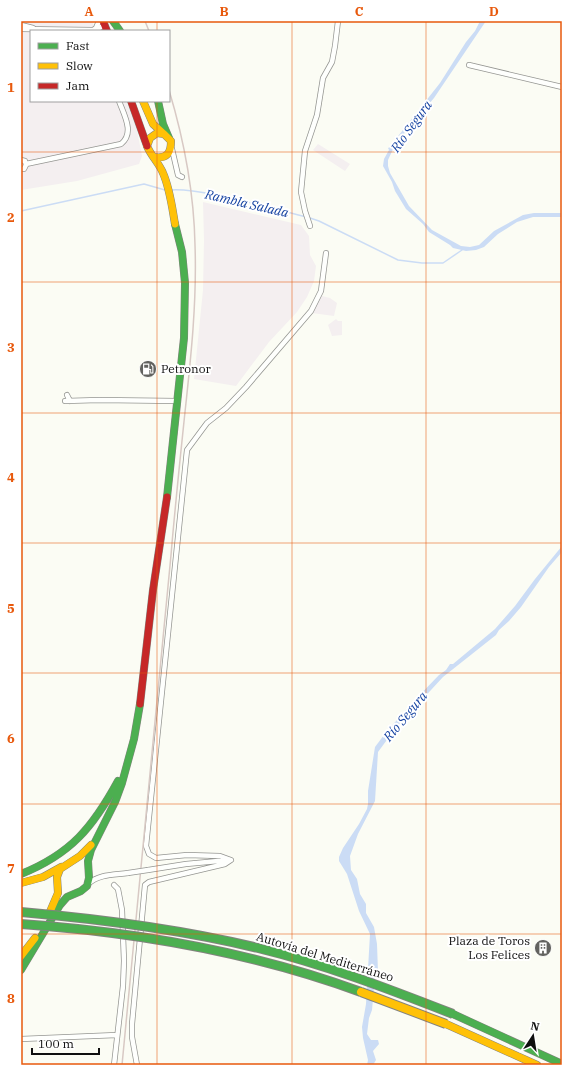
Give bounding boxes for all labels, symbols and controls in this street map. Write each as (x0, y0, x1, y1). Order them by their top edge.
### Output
text: A (84, 3, 94, 20)
text: B (219, 3, 229, 20)
text: C (355, 3, 364, 20)
text: D (489, 3, 499, 20)
legend (30, 30, 170, 102)
text: Fast (66, 38, 90, 53)
text: Slow (66, 58, 93, 73)
text: Jam (66, 78, 90, 93)
text: 1 (7, 79, 15, 96)
water label: Río Segura (386, 97, 436, 156)
water label: Rambla Salada (202, 185, 290, 221)
text: 2 (7, 209, 15, 226)
text: 3 (7, 339, 15, 356)
fuel station icon: Petronor (138, 359, 158, 379)
place label: Petronor (161, 361, 211, 376)
text: 4 (7, 469, 15, 486)
text: 5 (7, 600, 15, 617)
water label: Río Segura (379, 688, 431, 746)
text: 6 (7, 730, 15, 747)
text: 7 (7, 860, 15, 877)
street label: Autovía del Mediterráneo (255, 928, 396, 985)
place label: Plaza de Toros Los Felices (448, 933, 530, 962)
building icon: Plaza de Toros Los Felices (533, 938, 553, 958)
text: 8 (7, 990, 15, 1007)
north arrow (513, 1016, 553, 1056)
text: N (529, 1018, 541, 1034)
scale bar (32, 1030, 99, 1056)
text: 100 m (38, 1036, 74, 1051)

